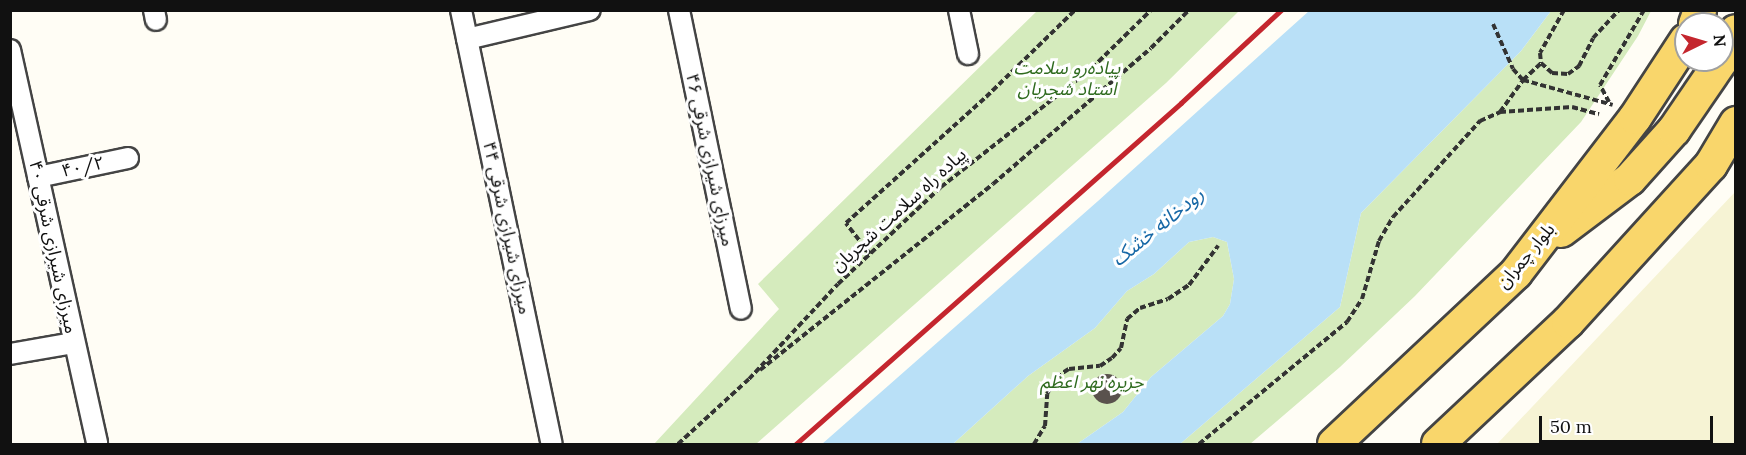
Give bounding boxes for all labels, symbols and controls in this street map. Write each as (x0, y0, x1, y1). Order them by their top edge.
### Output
north arrow (1674, 12, 1734, 72)
text: N (1709, 34, 1730, 48)
park label: پیاده‌رو سلامت استاد شجریان (1014, 58, 1120, 100)
street label: ۴۶ میرزای شیرازی شرقی (681, 72, 739, 248)
street label: ۴۴ میرزای شیرازی شرقی (478, 140, 536, 316)
street label: پیاده راه سلامت شجریان (827, 144, 971, 276)
street label: ۴۰/۲ (60, 152, 106, 182)
street label: ۴۰ میرزای شیرازی شرقی (24, 159, 82, 335)
water label: رودخانه خشک (1106, 181, 1208, 271)
street label: بلوار چمران (1492, 219, 1560, 293)
park label: جزیره نهر اعظم (1040, 371, 1144, 393)
scale bar (1542, 404, 1716, 442)
text: 50 m (1550, 415, 1592, 438)

